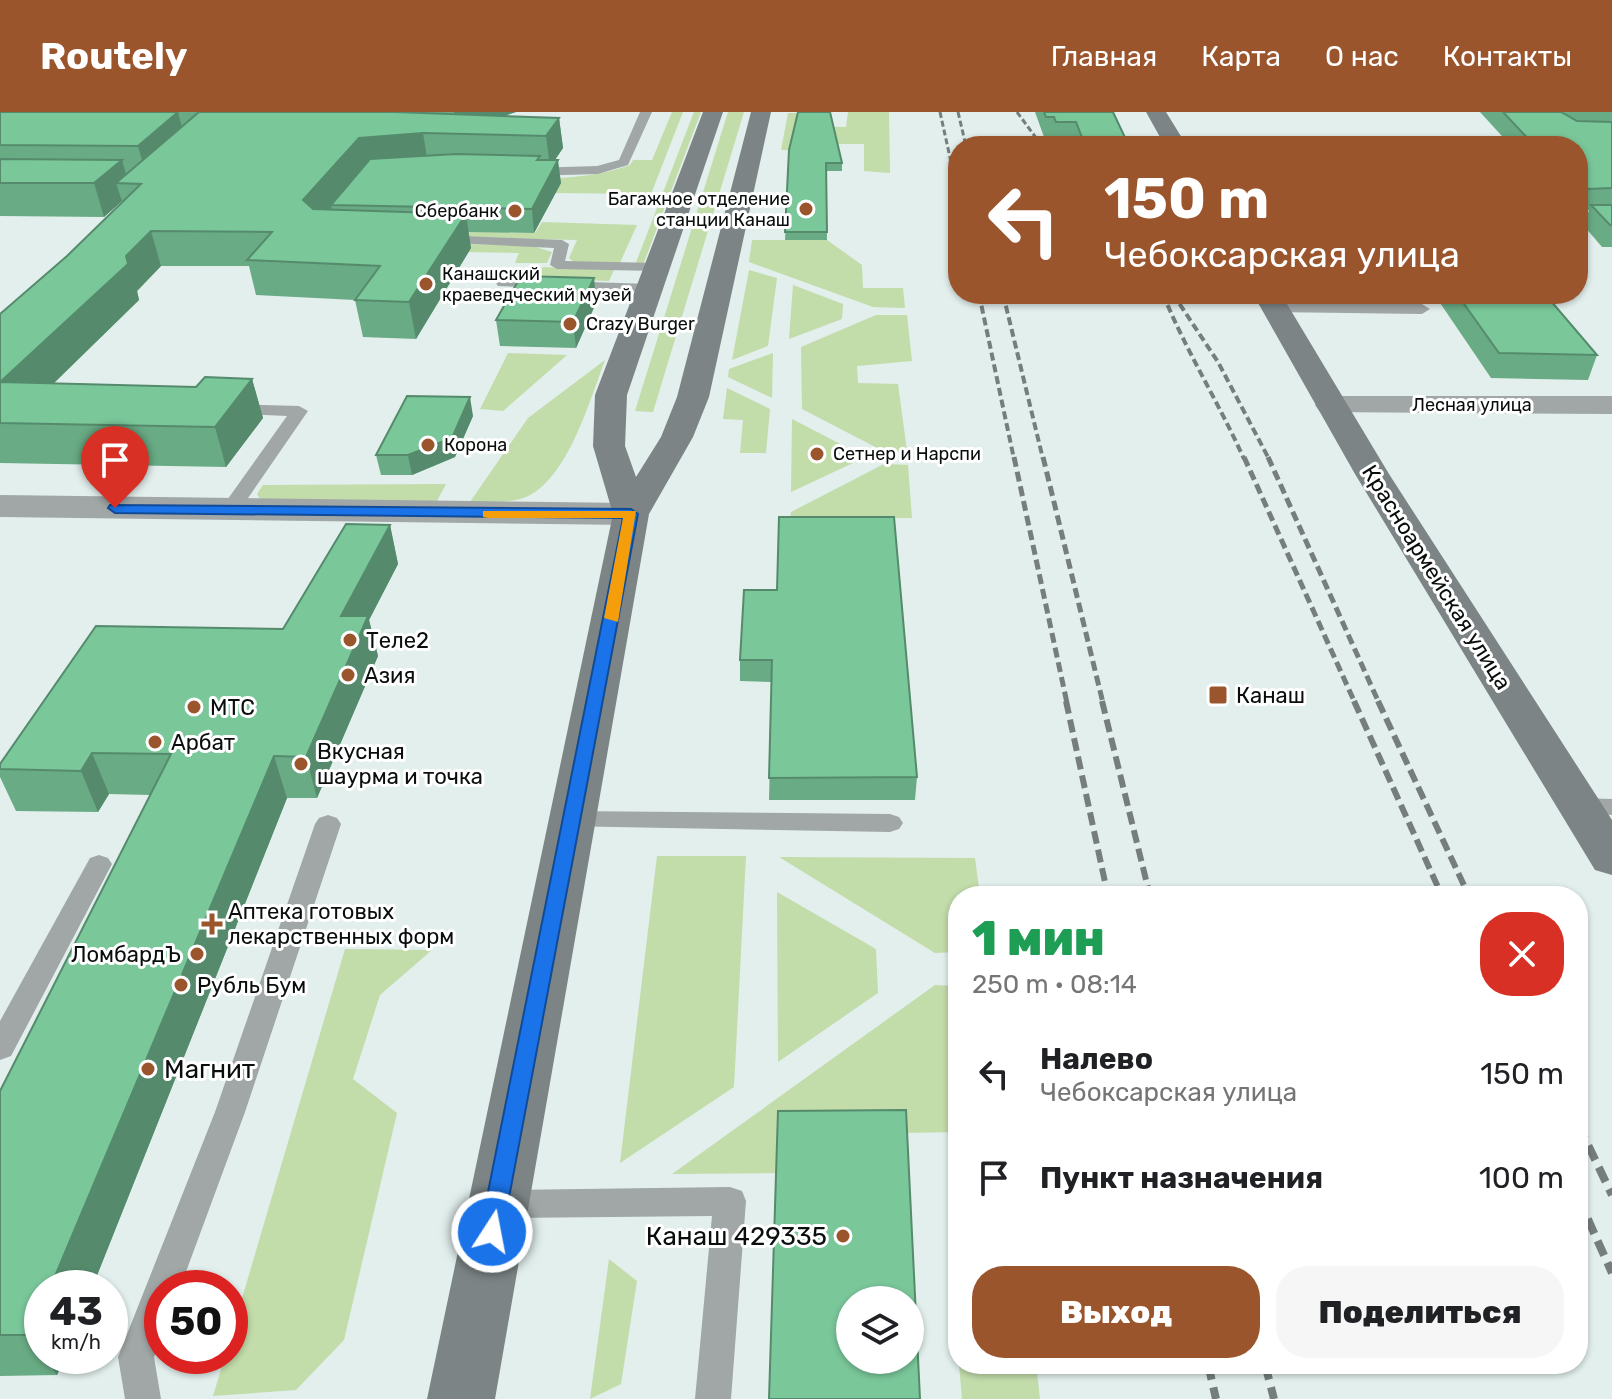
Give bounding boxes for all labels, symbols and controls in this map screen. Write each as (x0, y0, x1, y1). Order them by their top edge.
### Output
text: Routely (40, 33, 187, 79)
text: Главная (1051, 40, 1157, 73)
text: Карта (1201, 40, 1281, 73)
text: О нас (1325, 40, 1399, 73)
text: Контакты (1443, 40, 1572, 73)
text: 150 m (1104, 166, 1269, 232)
icon: left (972, 168, 1076, 272)
place label: Багажное отделение станции Канаш (608, 188, 790, 231)
place label: Сбербанк (415, 200, 499, 222)
marker: Багажное отделение станции Канаш (797, 200, 815, 218)
marker: Сбербанк (506, 202, 524, 220)
text: Чебоксарская улица (1104, 233, 1460, 276)
place label: Канашский краеведческий музей (442, 263, 632, 306)
marker: Канашский краеведческий музей (417, 275, 435, 293)
place label: Crazy Burger (586, 313, 695, 335)
marker: Crazy Burger (561, 315, 579, 333)
street label: Лесная улица (1412, 394, 1532, 416)
pin (81, 426, 149, 508)
place label: Корона (444, 434, 507, 456)
marker: Корона (419, 436, 437, 454)
icon: arrive (93, 438, 137, 482)
place label: Сетнер и Нарспи (833, 443, 981, 465)
marker: Сетнер и Нарспи (808, 445, 826, 463)
street label: Красноармейская улица (1356, 460, 1517, 695)
place label: Теле2 (366, 627, 429, 654)
marker: Теле2 (341, 631, 359, 649)
place label: Азия (364, 662, 415, 689)
marker: Азия (339, 666, 357, 684)
place label: Канаш (1236, 682, 1305, 709)
marker: Канаш (1207, 684, 1229, 706)
place label: МТС (210, 694, 255, 721)
marker: МТС (185, 698, 203, 716)
place label: Арбат (171, 729, 235, 756)
marker: Арбат (146, 733, 164, 751)
place label: Вкусная шаурма и точка (317, 738, 483, 790)
marker: Вкусная шаурма и точка (292, 755, 310, 773)
place label: Аптека готовых лекарственных форм (228, 898, 454, 950)
text: 1 мин (972, 910, 1105, 967)
button: close (1480, 912, 1564, 996)
marker: Аптека готовых лекарственных форм (203, 915, 221, 933)
place label: ЛомбардЪ (71, 941, 181, 968)
marker: ЛомбардЪ (188, 945, 206, 963)
text: 250 m · 08:14 (972, 969, 1137, 1000)
place label: Рубль Бум (197, 972, 306, 999)
marker: Рубль Бум (172, 976, 190, 994)
text: Налево (1040, 1041, 1153, 1077)
icon: left (972, 1052, 1016, 1096)
place label: Магнит (164, 1054, 255, 1085)
text: 150 m (1480, 1056, 1564, 1092)
marker: Магнит (139, 1060, 157, 1078)
text: Чебоксарская улица (1040, 1077, 1297, 1108)
icon: arrive (972, 1156, 1016, 1200)
text: Пункт назначения (1040, 1160, 1323, 1196)
text: 100 m (1479, 1160, 1564, 1196)
position arrow (450, 1190, 534, 1274)
place label: Канаш 429335 (646, 1221, 827, 1252)
marker: Канаш 429335 (834, 1227, 852, 1245)
button: Выход (972, 1266, 1260, 1358)
button: Поделиться (1276, 1266, 1564, 1358)
speed limit sign: 50 (144, 1270, 248, 1374)
map controls (836, 1286, 924, 1374)
button: layers (836, 1286, 924, 1374)
text: 43 (49, 1288, 103, 1335)
text: km/h (51, 1330, 101, 1354)

